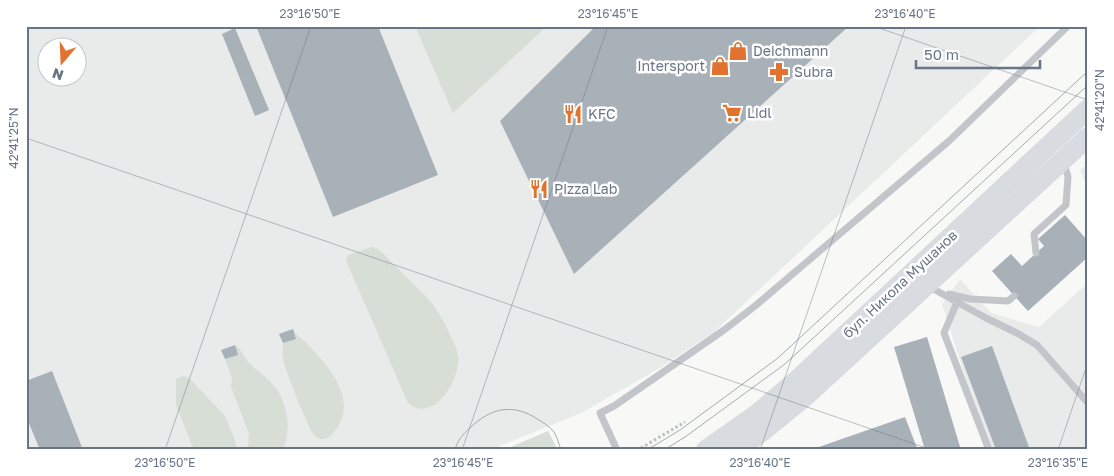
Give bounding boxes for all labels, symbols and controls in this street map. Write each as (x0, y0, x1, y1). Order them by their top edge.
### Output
text: 23°16'50"E (280, 6, 340, 21)
text: 23°16'45"E (578, 6, 638, 21)
text: 23°16'40"E (874, 6, 936, 21)
north arrow (38, 38, 88, 88)
scale bar (916, 38, 1040, 70)
shop icon: Deichmann (727, 40, 749, 62)
place label: Deichmann (753, 42, 828, 59)
text: 50 m (924, 45, 959, 63)
shop icon: Intersport (709, 55, 731, 77)
place label: Intersport (637, 57, 705, 74)
pharmacy icon: Subra (768, 61, 790, 83)
place label: Subra (794, 63, 833, 80)
text: N (50, 65, 65, 85)
text: 42°41'20"N (1092, 69, 1107, 131)
supermarket icon: Lidl (721, 102, 743, 124)
restaurant icon: KFC (562, 103, 584, 125)
place label: Lidl (747, 104, 772, 121)
place label: KFC (588, 105, 615, 122)
text: 42°41'25"N (6, 107, 21, 169)
restaurant icon: Pizza Lab (528, 178, 550, 200)
place label: Pizza Lab (554, 180, 617, 197)
street label: бул. Никола Мушанов (839, 226, 960, 341)
text: 23°16'50"E (135, 455, 195, 470)
text: 23°16'45"E (433, 455, 493, 470)
text: 23°16'40"E (729, 455, 791, 470)
text: 23°16'35"E (1028, 455, 1088, 470)

